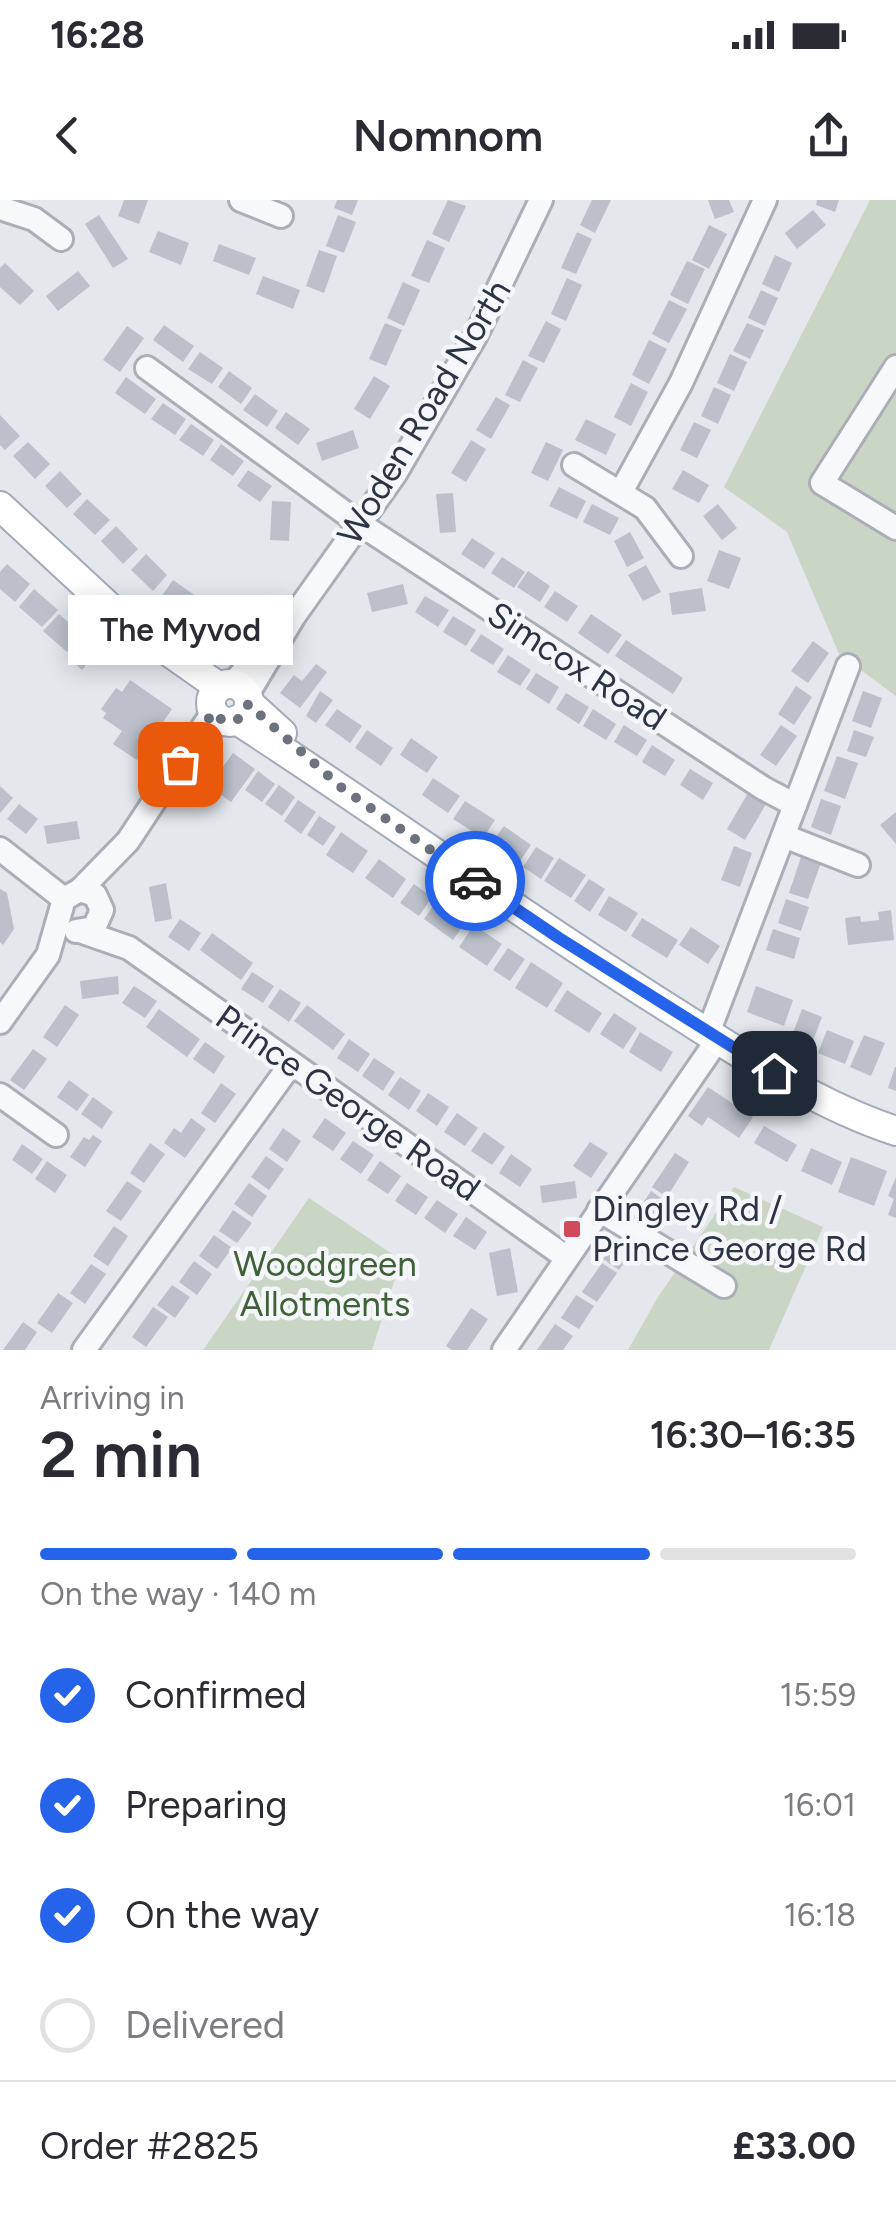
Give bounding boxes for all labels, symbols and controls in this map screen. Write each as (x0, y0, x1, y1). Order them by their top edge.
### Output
text: 16:28 (50, 12, 145, 58)
icon: back (40, 108, 95, 163)
text: Nomnom (353, 108, 543, 162)
icon: share (801, 108, 856, 163)
street label: Woden Road North (328, 272, 520, 552)
street label: Simcox Road (480, 593, 674, 739)
callout: The Myvod (68, 594, 292, 664)
text: The Myvod (100, 611, 261, 649)
pin (138, 722, 223, 807)
icon: bag (153, 737, 208, 792)
courier (425, 831, 525, 931)
icon: car (448, 854, 503, 909)
street label: Prince George Road (208, 996, 488, 1210)
pin (732, 1031, 817, 1116)
icon: home (747, 1046, 802, 1101)
place label: Dingley Rd / Prince George Rd (592, 1188, 867, 1270)
marker: Dingley Rd / Prince George Rd (561, 1218, 583, 1240)
park label: Woodgreen Allotments (233, 1243, 417, 1325)
text: Arriving in (40, 1379, 185, 1417)
text: 16:30–16:35 (650, 1412, 856, 1458)
text: 2 min (40, 1415, 202, 1493)
text: On the way · 140 m (40, 1575, 316, 1613)
icon: check (40, 1668, 95, 1723)
text: Confirmed (125, 1672, 307, 1718)
text: 15:59 (780, 1676, 856, 1714)
icon: check (40, 1778, 95, 1833)
text: Preparing (125, 1782, 287, 1828)
text: 16:01 (783, 1786, 856, 1824)
icon: check (40, 1888, 95, 1943)
text: On the way (125, 1892, 319, 1938)
text: 16:18 (784, 1896, 856, 1934)
text: Delivered (125, 2002, 285, 2048)
text: Order #2825 (40, 2123, 259, 2169)
text: £33.00 (732, 2123, 856, 2169)

